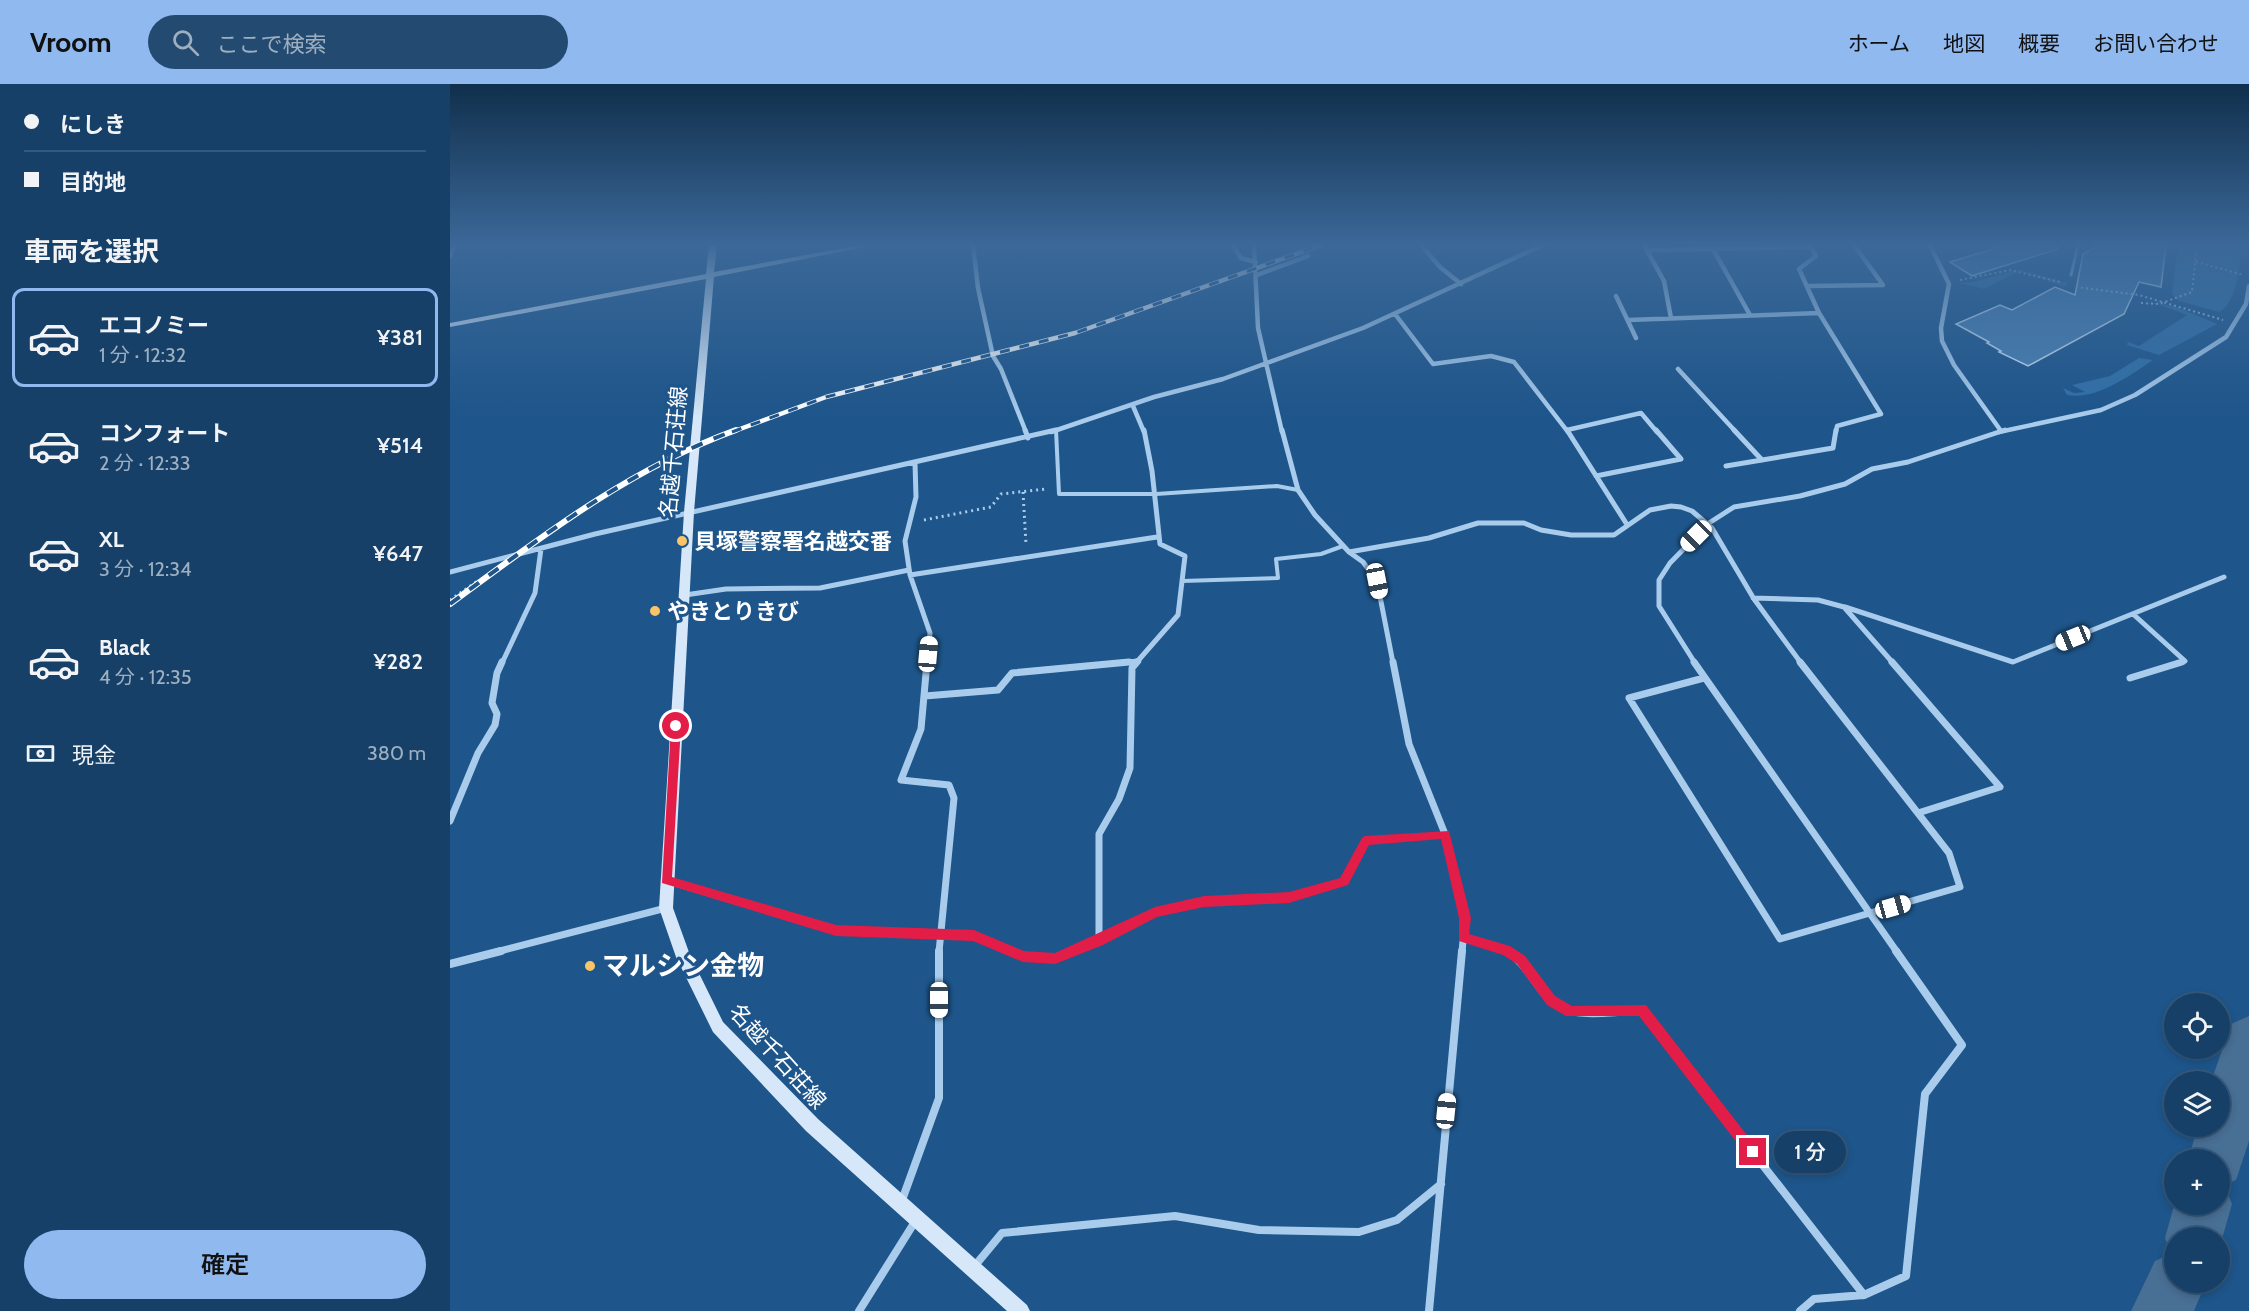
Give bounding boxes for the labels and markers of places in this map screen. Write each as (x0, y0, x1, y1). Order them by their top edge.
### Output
place label: 貝塚警察署名越交番 (694, 528, 892, 555)
marker: 貝塚警察署名越交番 (675, 534, 689, 548)
place label: やきとりきび (667, 598, 799, 625)
marker: やきとりきび (648, 604, 662, 618)
place label: マルシン金物 (602, 949, 764, 982)
marker: マルシン金物 (583, 959, 597, 973)

